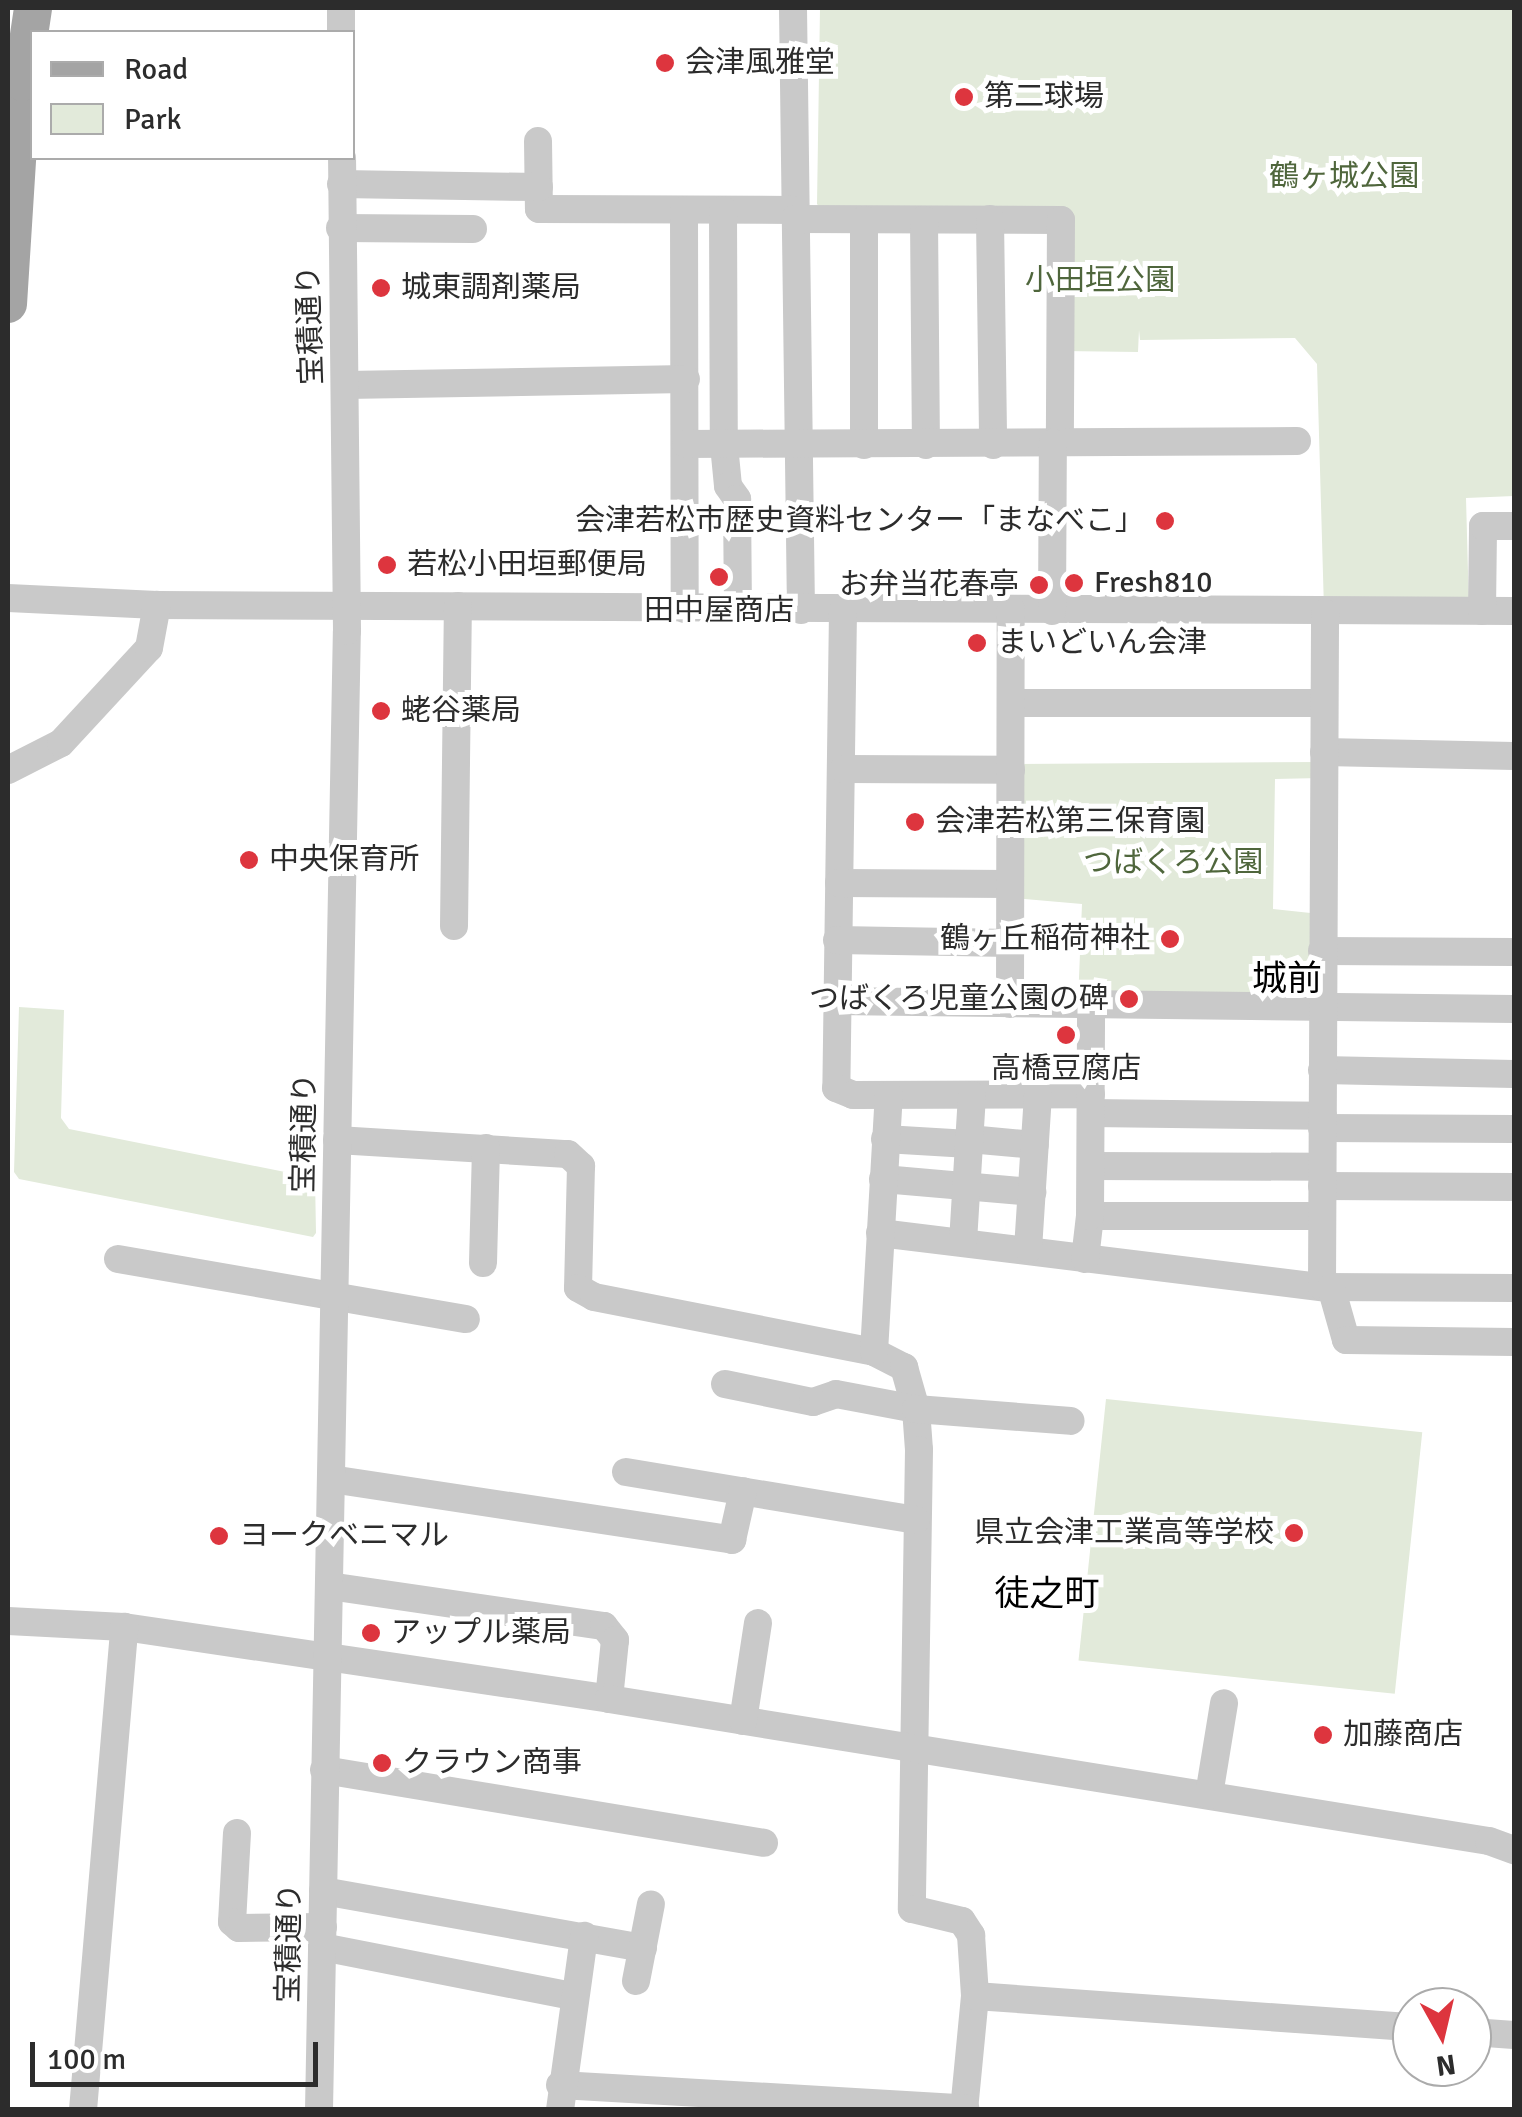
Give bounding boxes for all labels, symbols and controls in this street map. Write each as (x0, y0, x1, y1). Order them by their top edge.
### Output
legend (30, 30, 355, 160)
place label: 会津風雅堂 (685, 45, 835, 81)
text: Road (124, 51, 188, 88)
marker: 会津風雅堂 (654, 52, 676, 74)
place label: 第二球場 (984, 79, 1104, 115)
marker: 第二球場 (953, 86, 975, 108)
text: Park (124, 101, 182, 138)
park label: 鶴ヶ城公園 (1269, 159, 1419, 195)
park label: 小田垣公園 (1025, 263, 1175, 299)
street label: 宝積通り (291, 264, 331, 386)
place label: 城東調剤薬局 (401, 270, 581, 306)
marker: 城東調剤薬局 (370, 277, 392, 299)
place label: 会津若松市歴史資料センター「まなべこ」 (575, 503, 1145, 539)
marker: 会津若松市歴史資料センター「まなべこ」 (1154, 510, 1176, 532)
place label: 若松小田垣郵便局 (407, 547, 647, 583)
marker: 若松小田垣郵便局 (376, 554, 398, 576)
place label: Fresh810 (1094, 565, 1213, 601)
marker: 田中屋商店 (708, 566, 730, 588)
place label: お弁当花春亭 (839, 567, 1019, 603)
marker: Fresh810 (1063, 572, 1085, 594)
marker: お弁当花春亭 (1028, 574, 1050, 596)
place label: 田中屋商店 (644, 593, 794, 629)
place label: まいどいん会津 (997, 625, 1207, 661)
marker: まいどいん会津 (966, 632, 988, 654)
place label: 蛯谷薬局 (401, 693, 521, 729)
marker: 蛯谷薬局 (370, 700, 392, 722)
place label: 会津若松第三保育園 (935, 804, 1205, 840)
marker: 会津若松第三保育園 (904, 811, 926, 833)
place label: 中央保育所 (269, 842, 419, 878)
park label: つばくろ公園 (1083, 845, 1263, 881)
marker: 中央保育所 (238, 849, 260, 871)
place label: 鶴ヶ丘稲荷神社 (940, 921, 1150, 957)
marker: 鶴ヶ丘稲荷神社 (1159, 928, 1181, 950)
district label: 城前 (1252, 958, 1322, 1000)
place label: つばくろ児童公園の碑 (809, 981, 1109, 1017)
marker: つばくろ児童公園の碑 (1118, 988, 1140, 1010)
marker: 高橋豆腐店 (1055, 1024, 1077, 1046)
place label: 高橋豆腐店 (991, 1051, 1141, 1087)
street label: 宝積通り (286, 1073, 324, 1193)
place label: 県立会津工業高等学校 (974, 1515, 1274, 1551)
place label: ヨークベニマル (239, 1518, 449, 1554)
marker: 県立会津工業高等学校 (1283, 1522, 1305, 1544)
marker: ヨークベニマル (208, 1525, 230, 1547)
district label: 徒之町 (995, 1573, 1099, 1615)
place label: アップル薬局 (391, 1615, 571, 1651)
marker: アップル薬局 (360, 1622, 382, 1644)
place label: 加藤商店 (1343, 1717, 1463, 1753)
marker: 加藤商店 (1312, 1724, 1334, 1746)
place label: クラウン商事 (402, 1745, 582, 1781)
marker: クラウン商事 (371, 1752, 393, 1774)
street label: 宝積通り (271, 1883, 309, 2003)
north arrow (1392, 1987, 1492, 2087)
scale bar (35, 2022, 322, 2084)
text: 100 m (47, 2041, 126, 2078)
text: N (1434, 2047, 1458, 2083)

